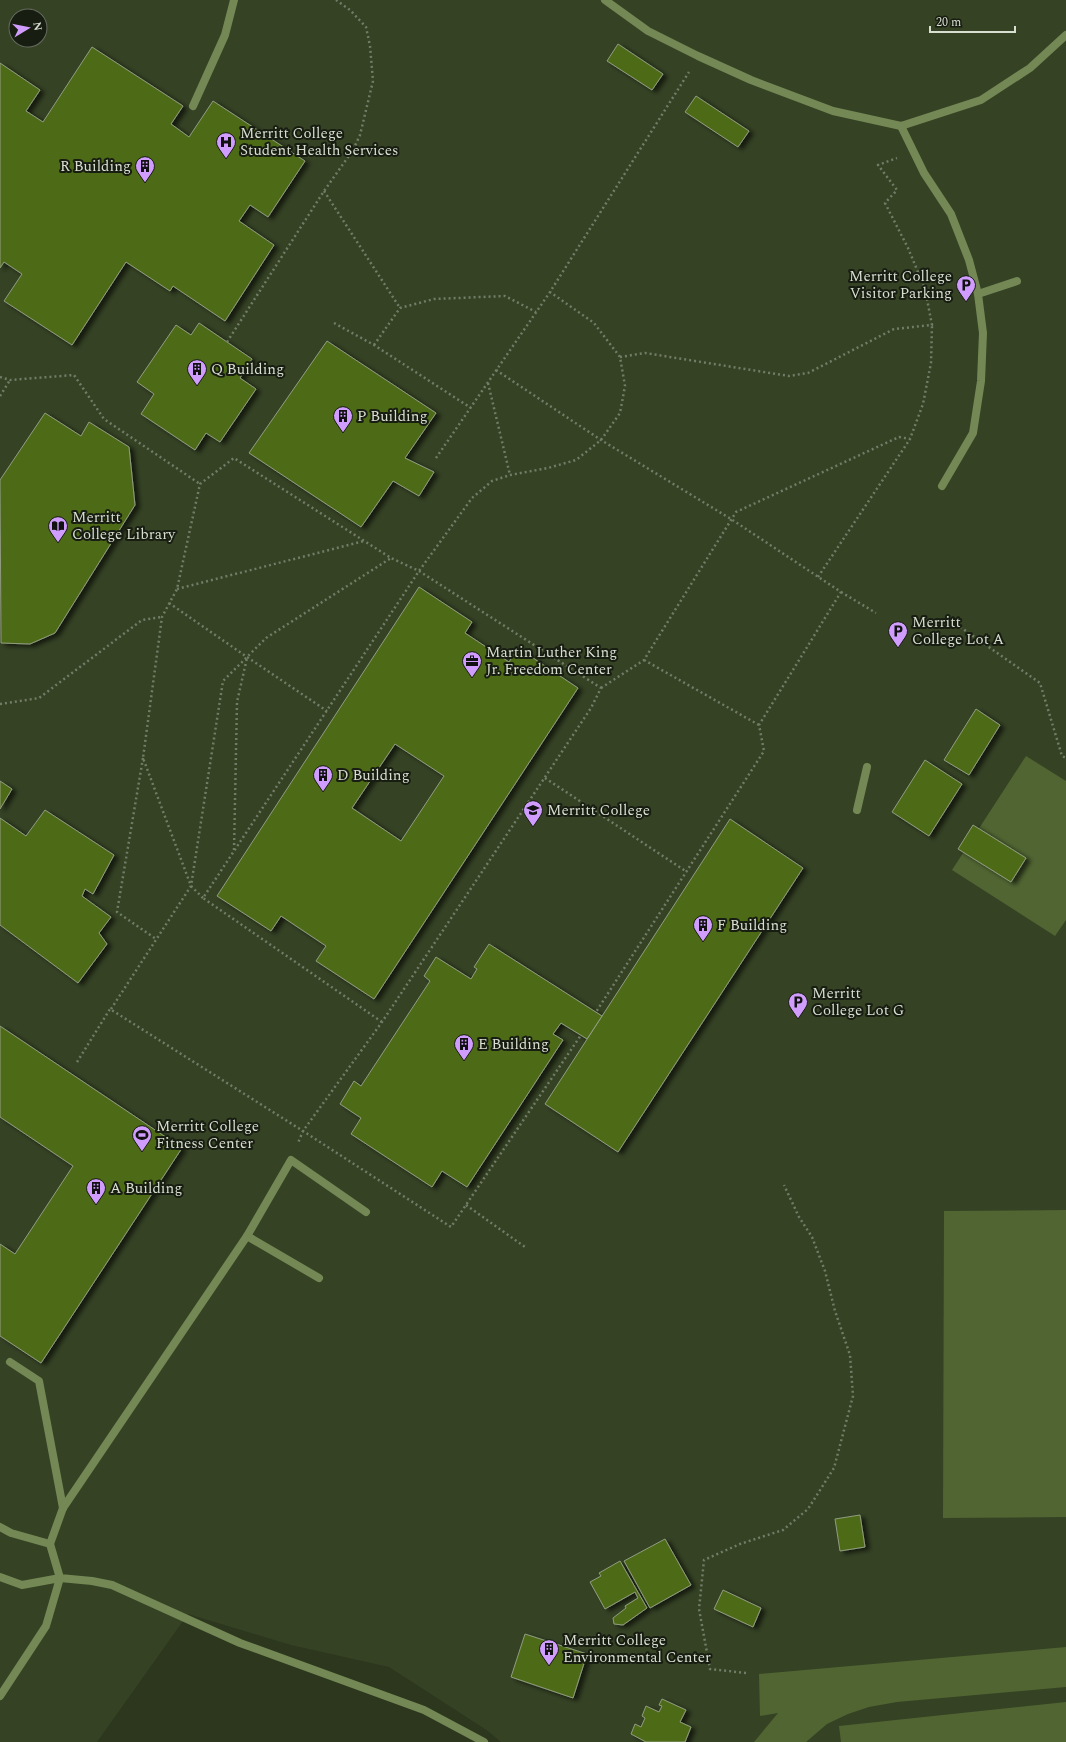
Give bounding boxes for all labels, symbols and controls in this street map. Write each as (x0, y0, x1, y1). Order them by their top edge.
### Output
north arrow (8, 8, 48, 48)
scale bar (930, 8, 1015, 34)
text: 20 m (936, 13, 961, 32)
text: N (28, 20, 47, 32)
place label: Merritt College Student Health Services (240, 122, 399, 162)
hospital icon: Merritt College Student Health Services (215, 131, 237, 159)
place label: R Building (60, 155, 131, 178)
building icon: R Building (134, 155, 156, 183)
place label: Merritt College Visitor Parking (849, 265, 952, 305)
parking icon: Merritt College Visitor Parking (955, 274, 977, 302)
building icon: Q Building (186, 358, 208, 386)
place label: Q Building (211, 358, 284, 381)
building icon: P Building (332, 405, 354, 433)
place label: P Building (357, 405, 428, 428)
place label: Merritt College Library (72, 506, 176, 546)
library icon: Merritt College Library (47, 515, 69, 543)
place label: Merritt College Lot A (912, 611, 1004, 651)
parking icon: Merritt College Lot A (887, 620, 909, 648)
place label: Martin Luther King Jr. Freedom Center (486, 641, 617, 681)
office icon: Martin Luther King Jr. Freedom Center (461, 650, 483, 678)
building icon: D Building (312, 764, 334, 792)
place label: D Building (337, 764, 410, 787)
school or university icon: Merritt College (522, 799, 544, 827)
place label: Merritt College (547, 799, 650, 822)
building icon: F Building (692, 914, 714, 942)
place label: F Building (717, 914, 787, 937)
place label: Merritt College Lot G (812, 982, 904, 1022)
parking icon: Merritt College Lot G (787, 991, 809, 1019)
building icon: E Building (453, 1033, 475, 1061)
place label: E Building (478, 1033, 549, 1056)
place label: Merritt College Fitness Center (156, 1115, 259, 1155)
sports icon: Merritt College Fitness Center (131, 1124, 153, 1152)
building icon: A Building (85, 1177, 107, 1205)
place label: A Building (110, 1177, 182, 1200)
place label: Merritt College Environmental Center (563, 1629, 711, 1669)
building icon: Merritt College Environmental Center (538, 1638, 560, 1666)

